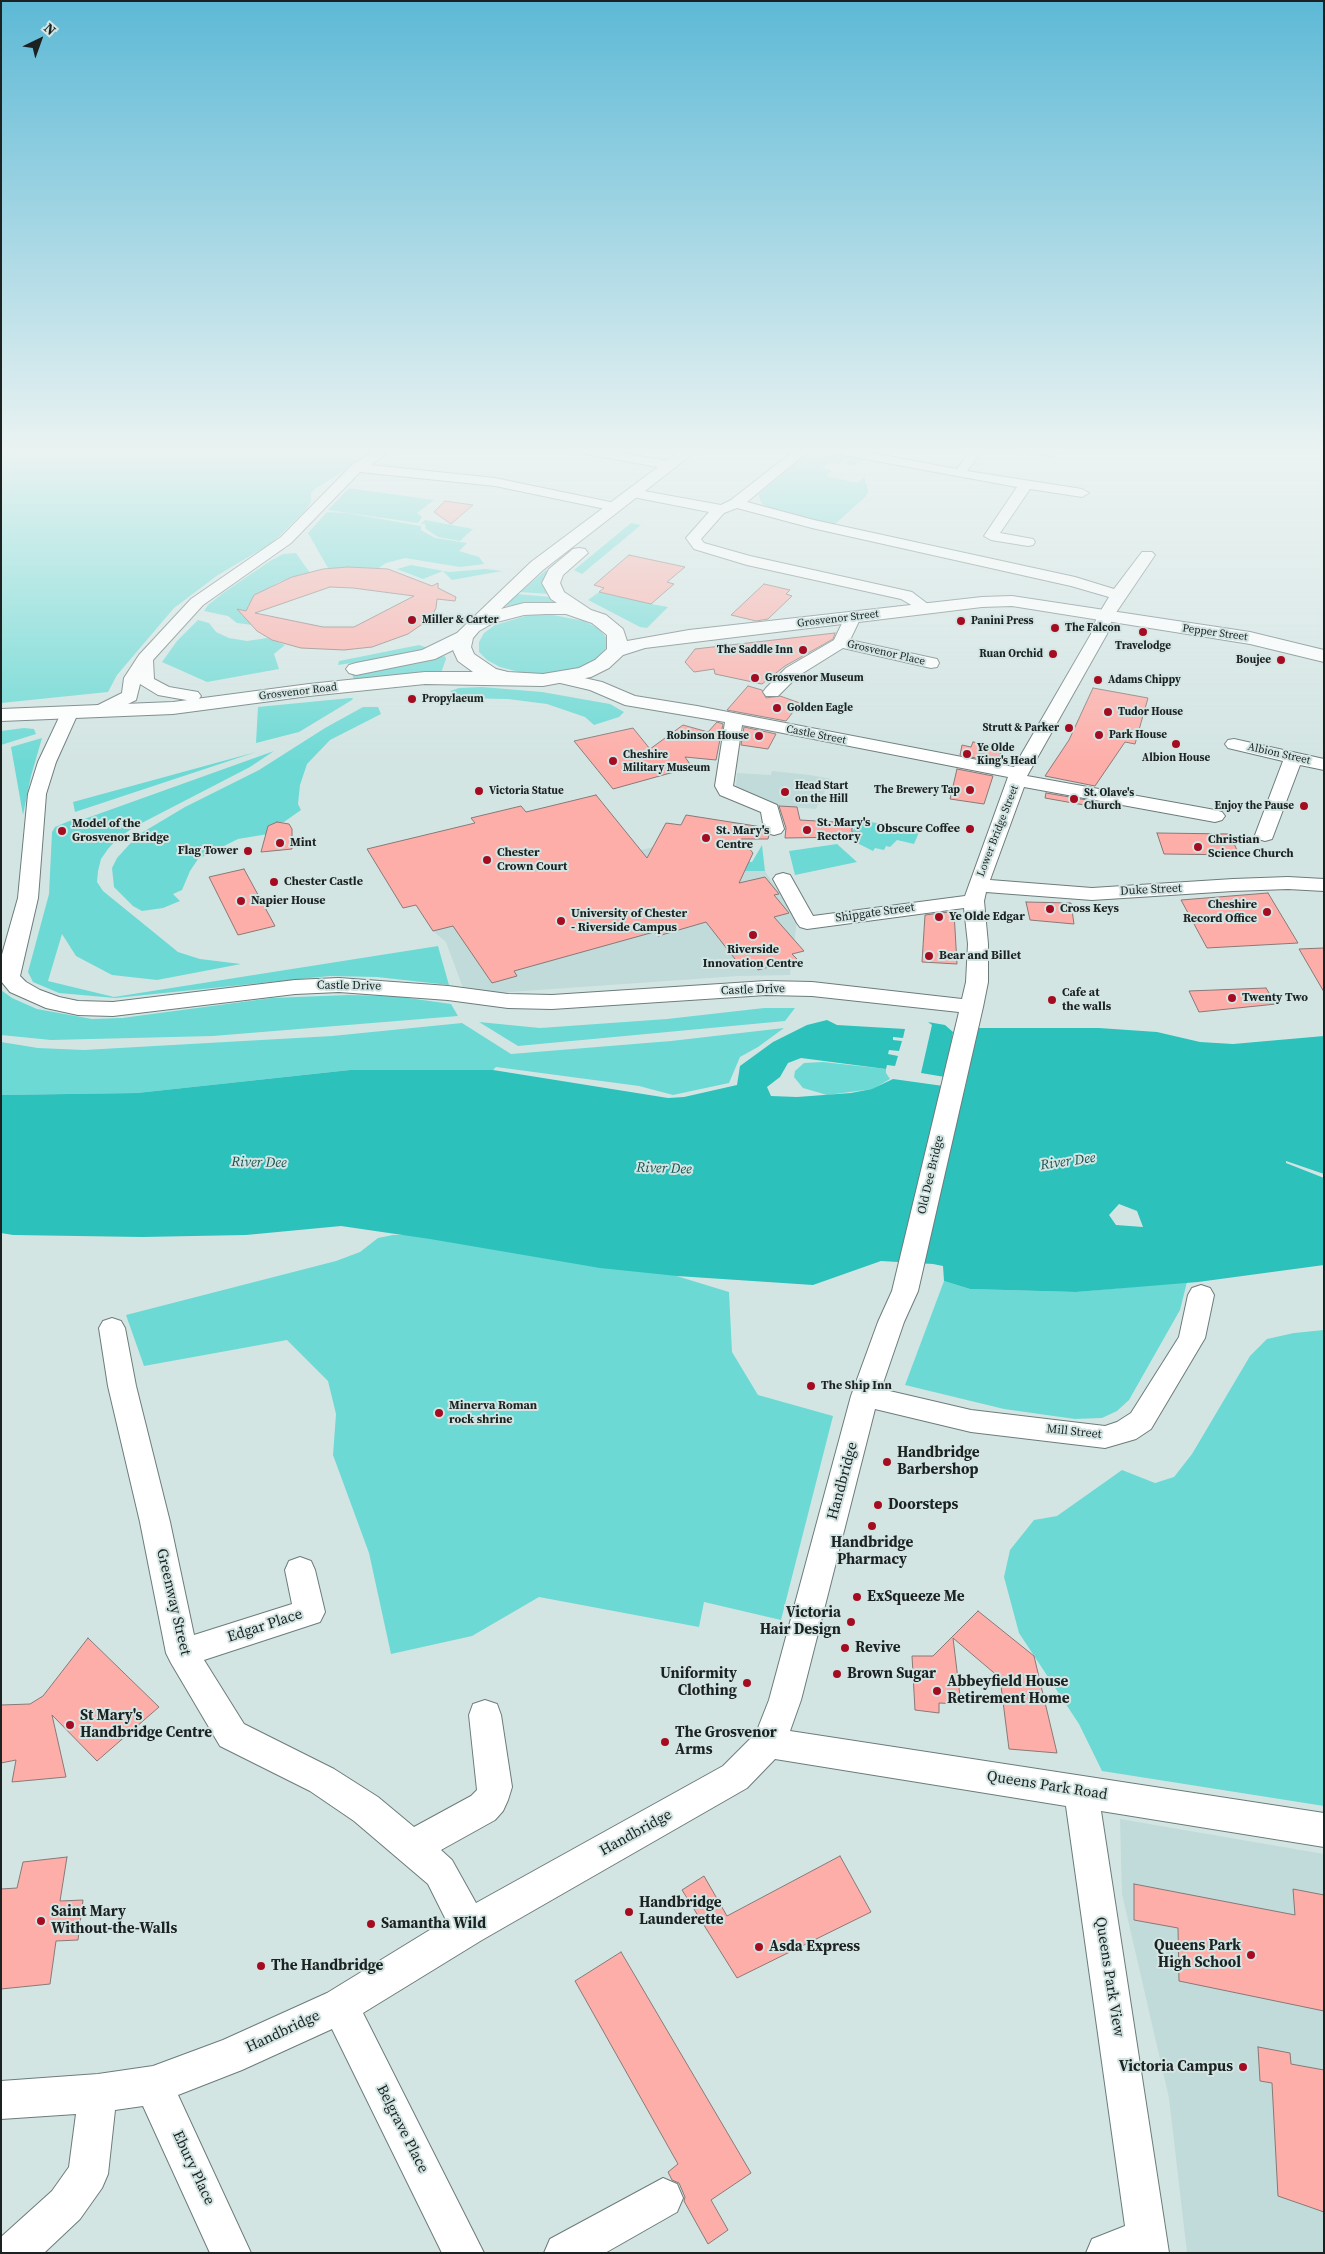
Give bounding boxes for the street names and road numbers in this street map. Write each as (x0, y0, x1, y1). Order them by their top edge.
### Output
street label: Grosvenor Street (796, 607, 880, 631)
street label: Pepper Street (1182, 622, 1248, 644)
street label: Grosvenor Place (846, 638, 926, 668)
street label: Grosvenor Road (258, 681, 338, 703)
street label: Castle Street (785, 723, 847, 747)
street label: Albion Street (1246, 740, 1312, 768)
street label: Lower Bridge Street (974, 783, 1022, 879)
street label: Duke Street (1120, 881, 1182, 899)
street label: Shipgate Street (835, 900, 915, 926)
street label: Castle Drive (317, 978, 381, 994)
street label: Castle Drive (721, 982, 785, 998)
street label: Old Dee Bridge (915, 1134, 947, 1216)
street label: Mill Street (1046, 1422, 1102, 1442)
street label: Handbridge (824, 1440, 862, 1522)
street label: Greenway Street (152, 1547, 194, 1657)
street label: Edgar Place (225, 1605, 305, 1647)
street label: Queens Park Road (985, 1768, 1109, 1804)
street label: Handbridge (597, 1806, 675, 1860)
street label: Queens Park View (1091, 1916, 1127, 2038)
street label: Handbridge (243, 2007, 323, 2057)
street label: Belgrave Place (372, 2082, 432, 2176)
street label: Ebury Place (168, 2128, 218, 2208)

